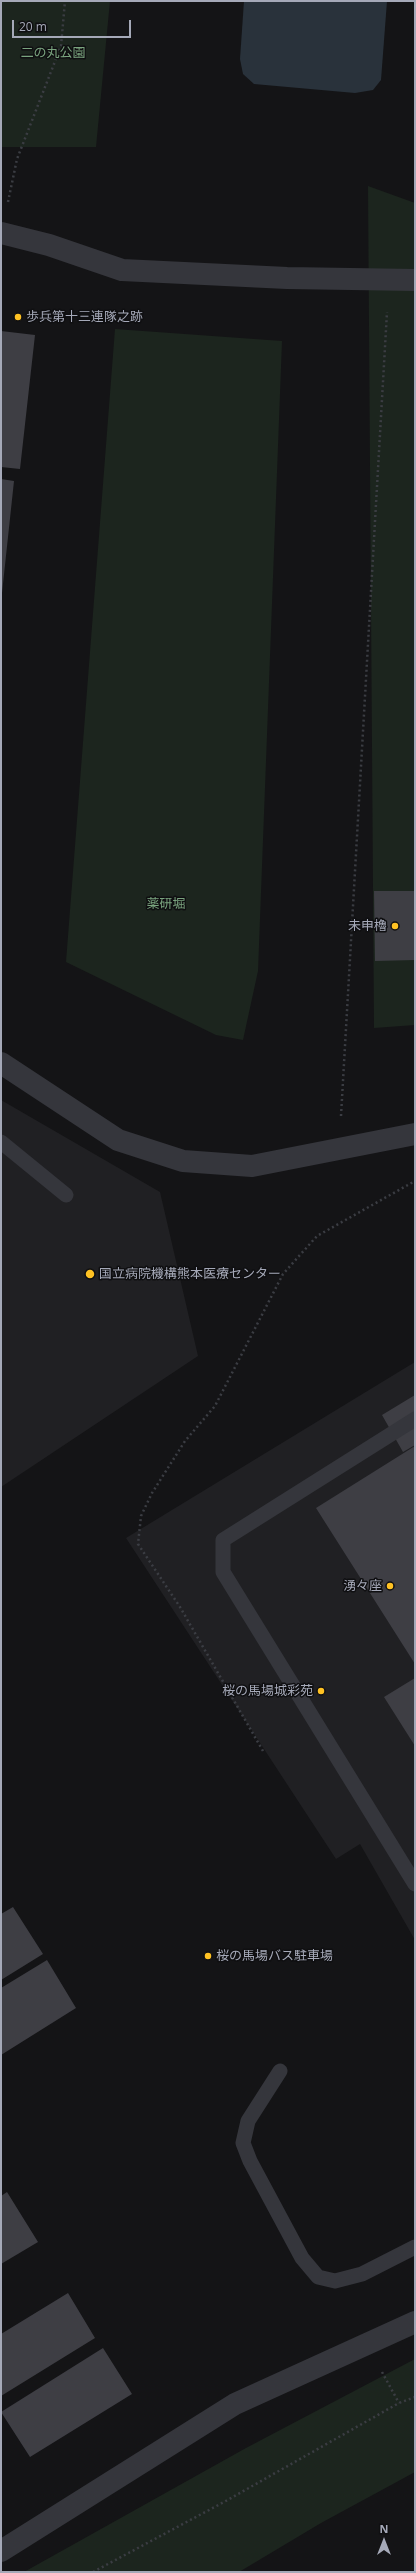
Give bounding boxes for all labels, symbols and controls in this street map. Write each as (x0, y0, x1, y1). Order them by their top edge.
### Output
scale bar (14, 12, 133, 38)
text: 20 m (19, 18, 47, 35)
park label: 二の丸公園 (21, 45, 85, 61)
place label: 歩兵第十三連隊之跡 (26, 309, 143, 325)
marker: 歩兵第十三連隊之跡 (13, 312, 23, 322)
park label: 薬研堀 (147, 896, 185, 912)
place label: 未申櫓 (348, 918, 387, 934)
marker: 未申櫓 (390, 921, 400, 931)
place label: 国立病院機構熊本医療センター (99, 1266, 281, 1282)
marker: 国立病院機構熊本医療センター (84, 1268, 96, 1280)
place label: 湧々座 (343, 1578, 382, 1594)
marker: 湧々座 (385, 1581, 395, 1591)
place label: 桜の馬場城彩苑 (222, 1683, 313, 1699)
marker: 桜の馬場城彩苑 (316, 1686, 326, 1696)
place label: 桜の馬場バス駐車場 (216, 1948, 333, 1964)
marker: 桜の馬場バス駐車場 (203, 1951, 213, 1961)
north arrow (364, 2521, 404, 2561)
text: N (380, 2521, 388, 2536)

